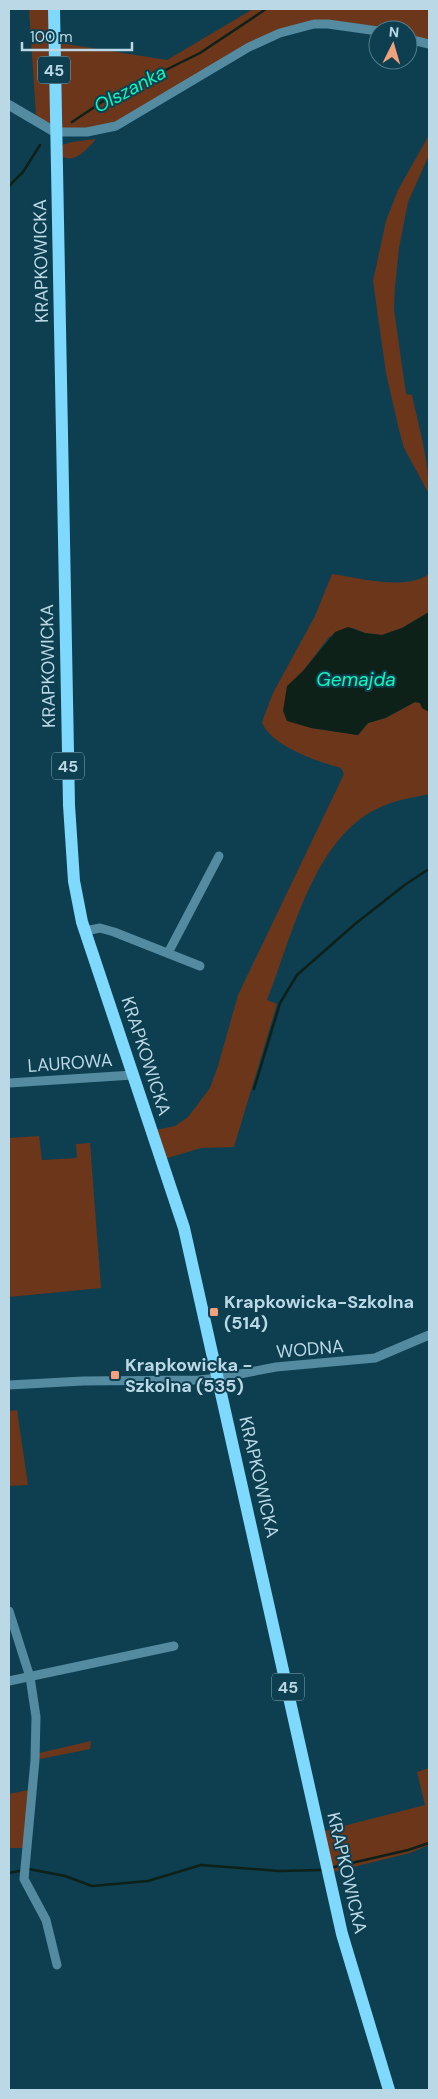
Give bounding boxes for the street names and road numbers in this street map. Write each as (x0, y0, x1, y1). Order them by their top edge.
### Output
road number: 45 (38, 56, 70, 84)
street label: KRAPKOWICKA (28, 199, 54, 323)
street label: KRAPKOWICKA (35, 604, 61, 728)
road number: 45 (52, 752, 84, 779)
street label: KRAPKOWICKA (115, 993, 177, 1119)
street label: LAUROWA (27, 1048, 113, 1078)
street label: WODNA (275, 1334, 345, 1364)
street label: KRAPKOWICKA (233, 1414, 285, 1540)
road number: 45 (272, 1674, 304, 1700)
street label: KRAPKOWICKA (321, 1810, 373, 1936)

